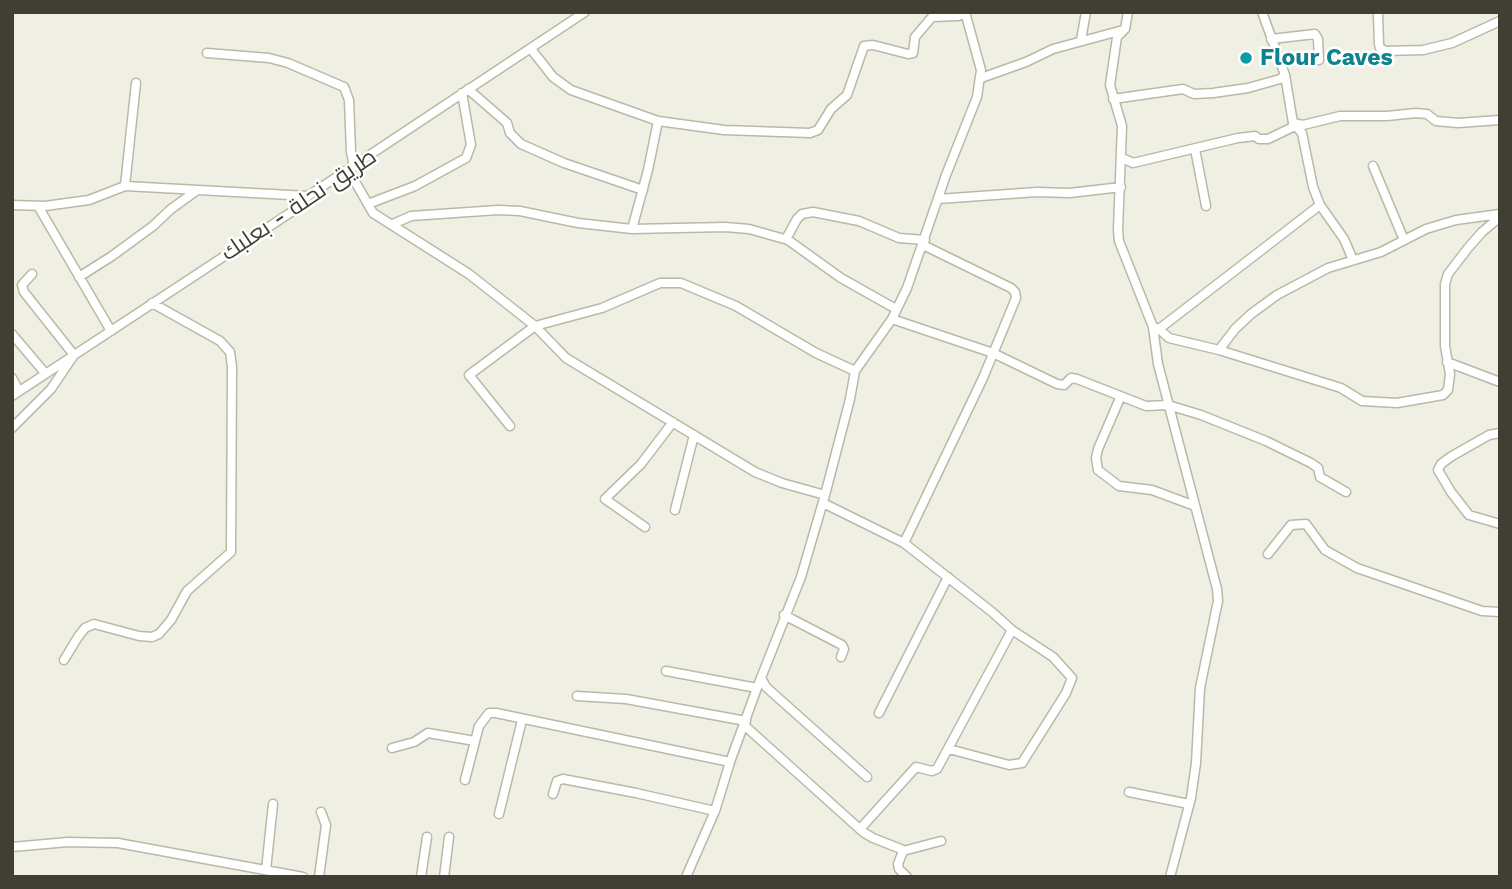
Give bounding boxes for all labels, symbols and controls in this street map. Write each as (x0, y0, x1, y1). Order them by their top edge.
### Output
place label: Flour Caves (1260, 44, 1393, 72)
marker: Flour Caves (1238, 50, 1254, 66)
street label: طريق نحلة - بعلبك (216, 143, 382, 267)

